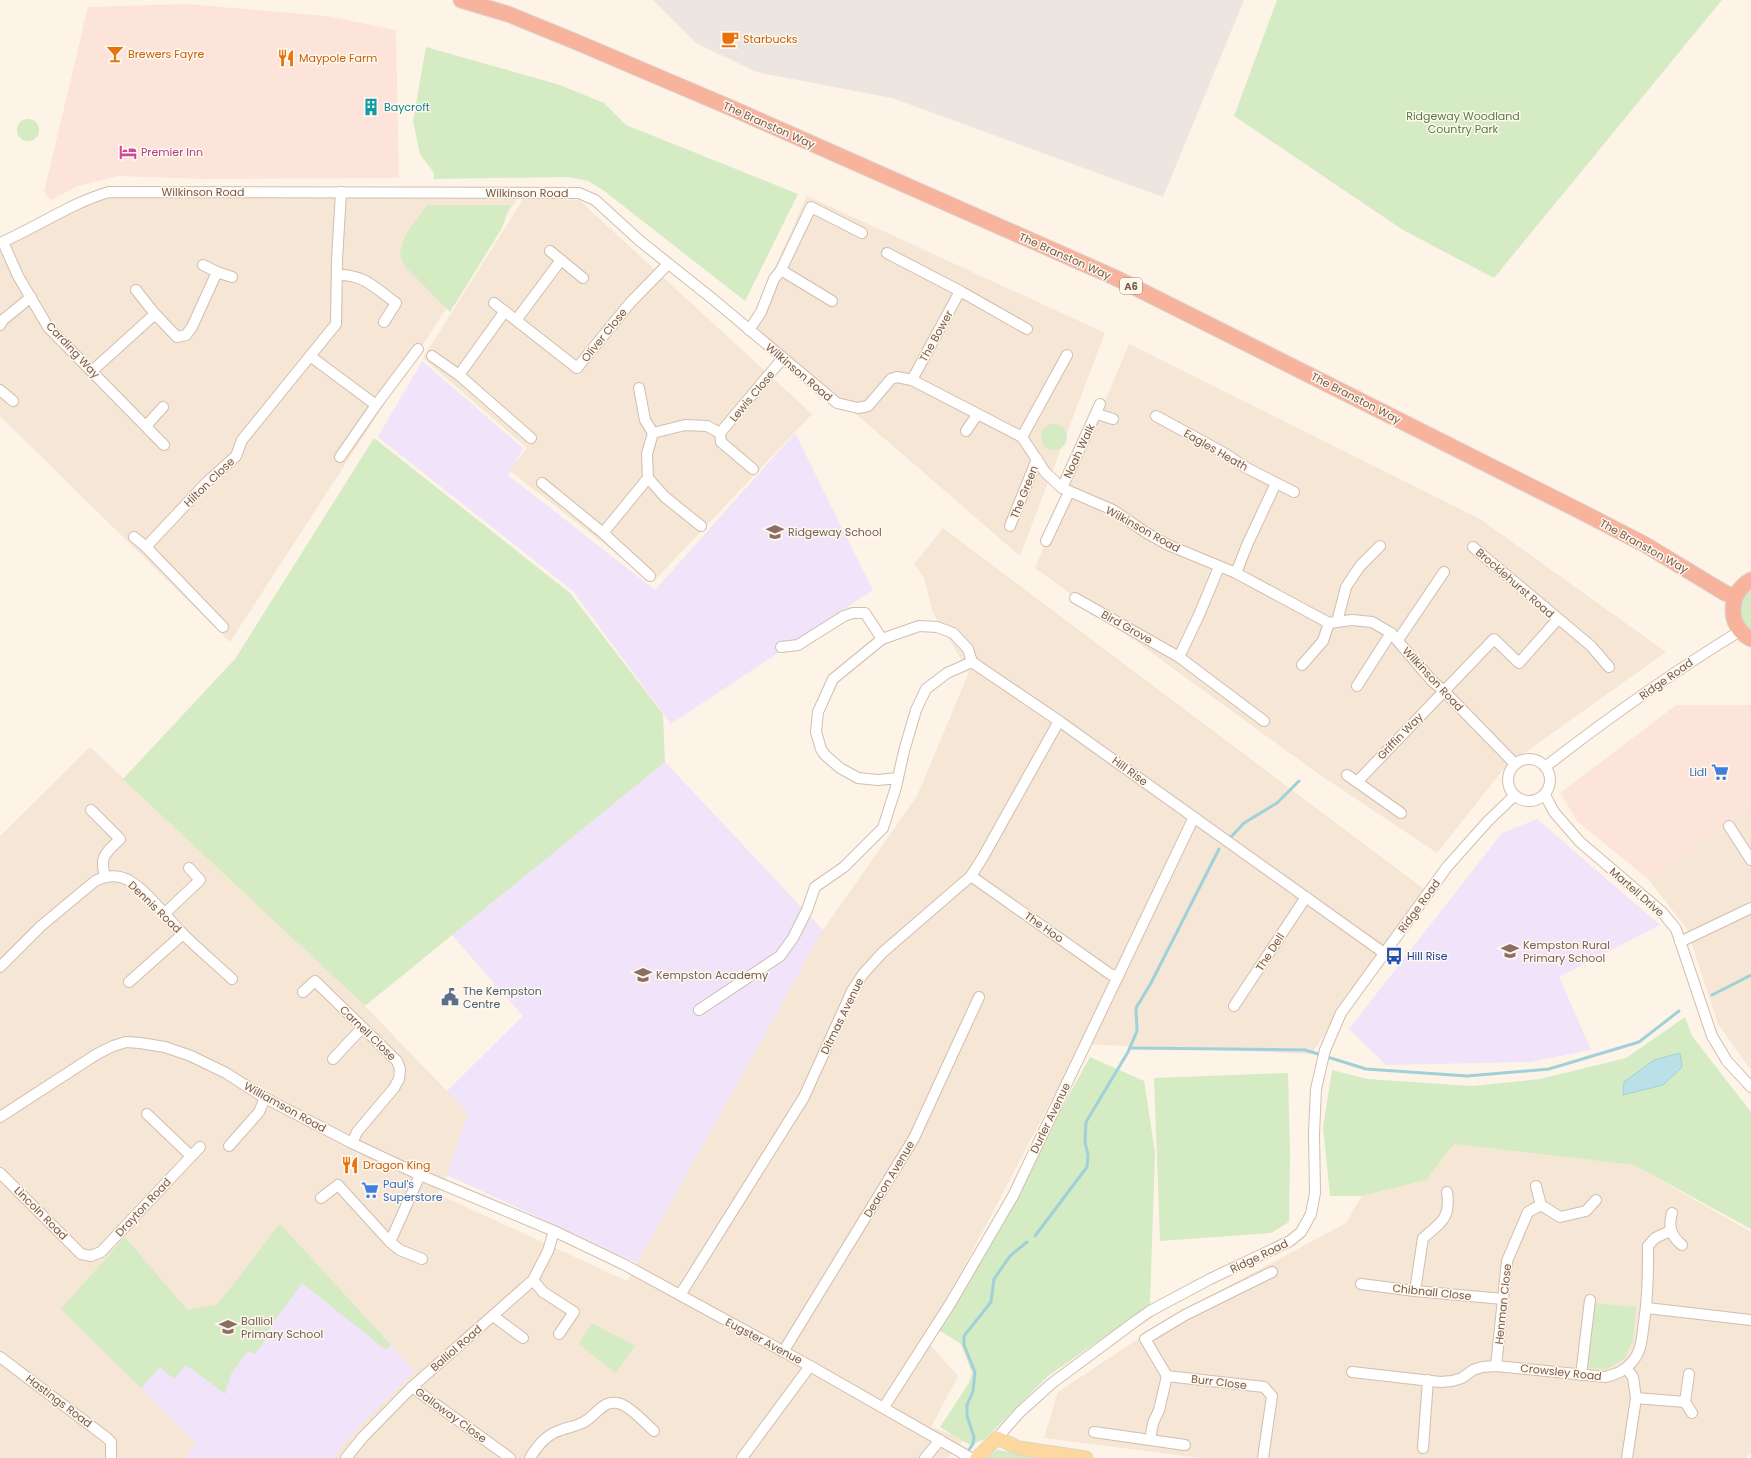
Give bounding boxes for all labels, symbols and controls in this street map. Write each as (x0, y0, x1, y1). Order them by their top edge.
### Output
cafe icon: Starbucks (720, 29, 740, 49)
place label: Starbucks (743, 31, 798, 47)
bar icon: Brewers Fayre (105, 44, 125, 64)
place label: Brewers Fayre (128, 46, 205, 62)
restaurant icon: Maypole Farm (276, 48, 296, 68)
place label: Maypole Farm (299, 50, 377, 66)
building icon: Baycroft (361, 97, 381, 117)
street label: The Branston Way (720, 98, 818, 153)
place label: Baycroft (384, 99, 430, 115)
park label: Ridgeway Woodland Country Park (1406, 108, 1520, 137)
hotel icon: Premier Inn (118, 142, 138, 162)
place label: Premier Inn (141, 144, 203, 160)
street label: Wilkinson Road (162, 184, 244, 200)
street label: Wilkinson Road (486, 185, 568, 201)
street label: The Branston Way (1016, 229, 1114, 284)
road number: A6 (1120, 278, 1142, 294)
street label: Oliver Close (577, 305, 631, 365)
street label: The Bower (915, 307, 957, 365)
street label: Carding Way (43, 318, 104, 382)
street label: Wilkinson Road (762, 339, 836, 405)
street label: Lewis Close (726, 367, 778, 425)
street label: The Branston Way (1308, 368, 1405, 428)
street label: Noah Walk (1059, 421, 1099, 481)
street label: Eagles Heath (1181, 425, 1251, 475)
street label: Hilton Close (180, 454, 238, 510)
street label: The Green (1006, 463, 1042, 521)
street label: Wilkinson Road (1103, 502, 1183, 556)
street label: The Branston Way (1597, 515, 1692, 577)
school or university icon: Ridgeway School (765, 522, 785, 542)
place label: Ridgeway School (788, 524, 882, 540)
street label: Brocklehurst Road (1472, 544, 1558, 622)
street label: Bird Grove (1098, 606, 1156, 648)
street label: Wilkinson Road (1399, 643, 1467, 715)
street label: Ridge Road (1636, 654, 1696, 704)
street label: Griffin Way (1374, 708, 1427, 763)
street label: Hill Rise (1109, 753, 1151, 790)
supermarket icon: Lidl (1710, 762, 1730, 782)
place label: Lidl (1689, 764, 1707, 780)
street label: Martell Drive (1606, 864, 1668, 920)
street label: Ridge Road (1394, 876, 1444, 936)
street label: Dennis Road (125, 877, 185, 937)
street label: The Hoo (1021, 908, 1067, 946)
street label: The Dell (1252, 930, 1288, 974)
place label: Kempston Rural Primary School (1523, 937, 1610, 966)
school or university icon: Kempston Rural Primary School (1500, 941, 1520, 961)
bus stop icon: Hill Rise (1384, 946, 1404, 966)
place label: Hill Rise (1407, 948, 1448, 964)
school or university icon: Kempston Academy (633, 965, 653, 985)
place label: Kempston Academy (656, 967, 769, 983)
street label: Ditmas Avenue (817, 975, 868, 1057)
place label: The Kempston Centre (463, 983, 542, 1012)
public building icon: The Kempston Centre (440, 987, 460, 1007)
street label: Carnell Close (336, 1002, 400, 1064)
street label: Williamson Road (241, 1078, 329, 1136)
street label: Durler Avenue (1026, 1080, 1074, 1156)
street label: Deacon Avenue (860, 1137, 918, 1220)
restaurant icon: Dragon King (340, 1155, 360, 1175)
place label: Dragon King (363, 1157, 431, 1173)
street label: Drayton Road (112, 1174, 174, 1240)
place label: Paul's Superstore (383, 1176, 443, 1205)
supermarket icon: Paul's Superstore (360, 1180, 380, 1200)
street label: Lincoln Road (11, 1183, 71, 1243)
street label: Ridge Road (1227, 1235, 1291, 1277)
street label: Henman Close (1491, 1263, 1515, 1345)
street label: Chibnall Close (1392, 1280, 1472, 1304)
place label: Balliol Primary School (241, 1313, 323, 1342)
street label: Eugster Avenue (723, 1314, 805, 1368)
school or university icon: Balliol Primary School (218, 1317, 238, 1337)
street label: Balliol Road (427, 1321, 485, 1375)
street label: Crowsley Road (1520, 1360, 1602, 1384)
street label: Hastings Road (23, 1371, 95, 1431)
street label: Burr Close (1190, 1371, 1248, 1393)
street label: Galloway Close (412, 1384, 490, 1447)

